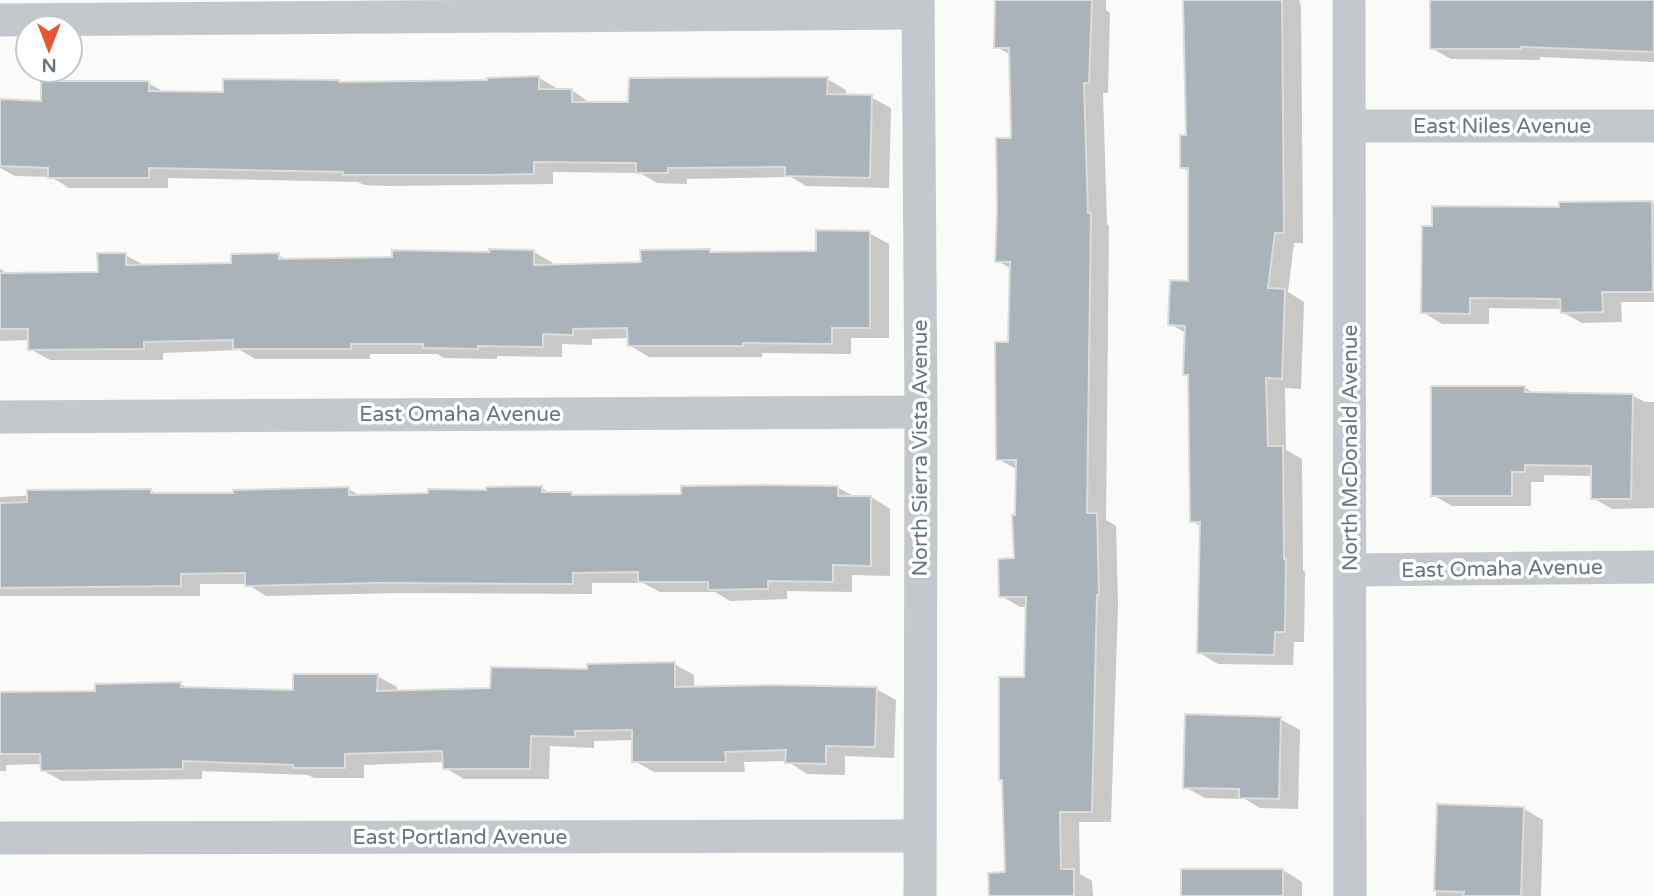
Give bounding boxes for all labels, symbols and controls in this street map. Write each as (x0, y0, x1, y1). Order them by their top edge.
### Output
north arrow (14, 14, 84, 84)
text: N (41, 54, 57, 76)
street label: East Niles Avenue (1413, 114, 1591, 139)
street label: North Sierra Vista Avenue (908, 319, 933, 576)
street label: North McDonald Avenue (1338, 325, 1363, 571)
street label: East Omaha Avenue (359, 402, 561, 427)
street label: East Omaha Avenue (1401, 555, 1603, 583)
street label: East Portland Avenue (353, 825, 568, 850)

